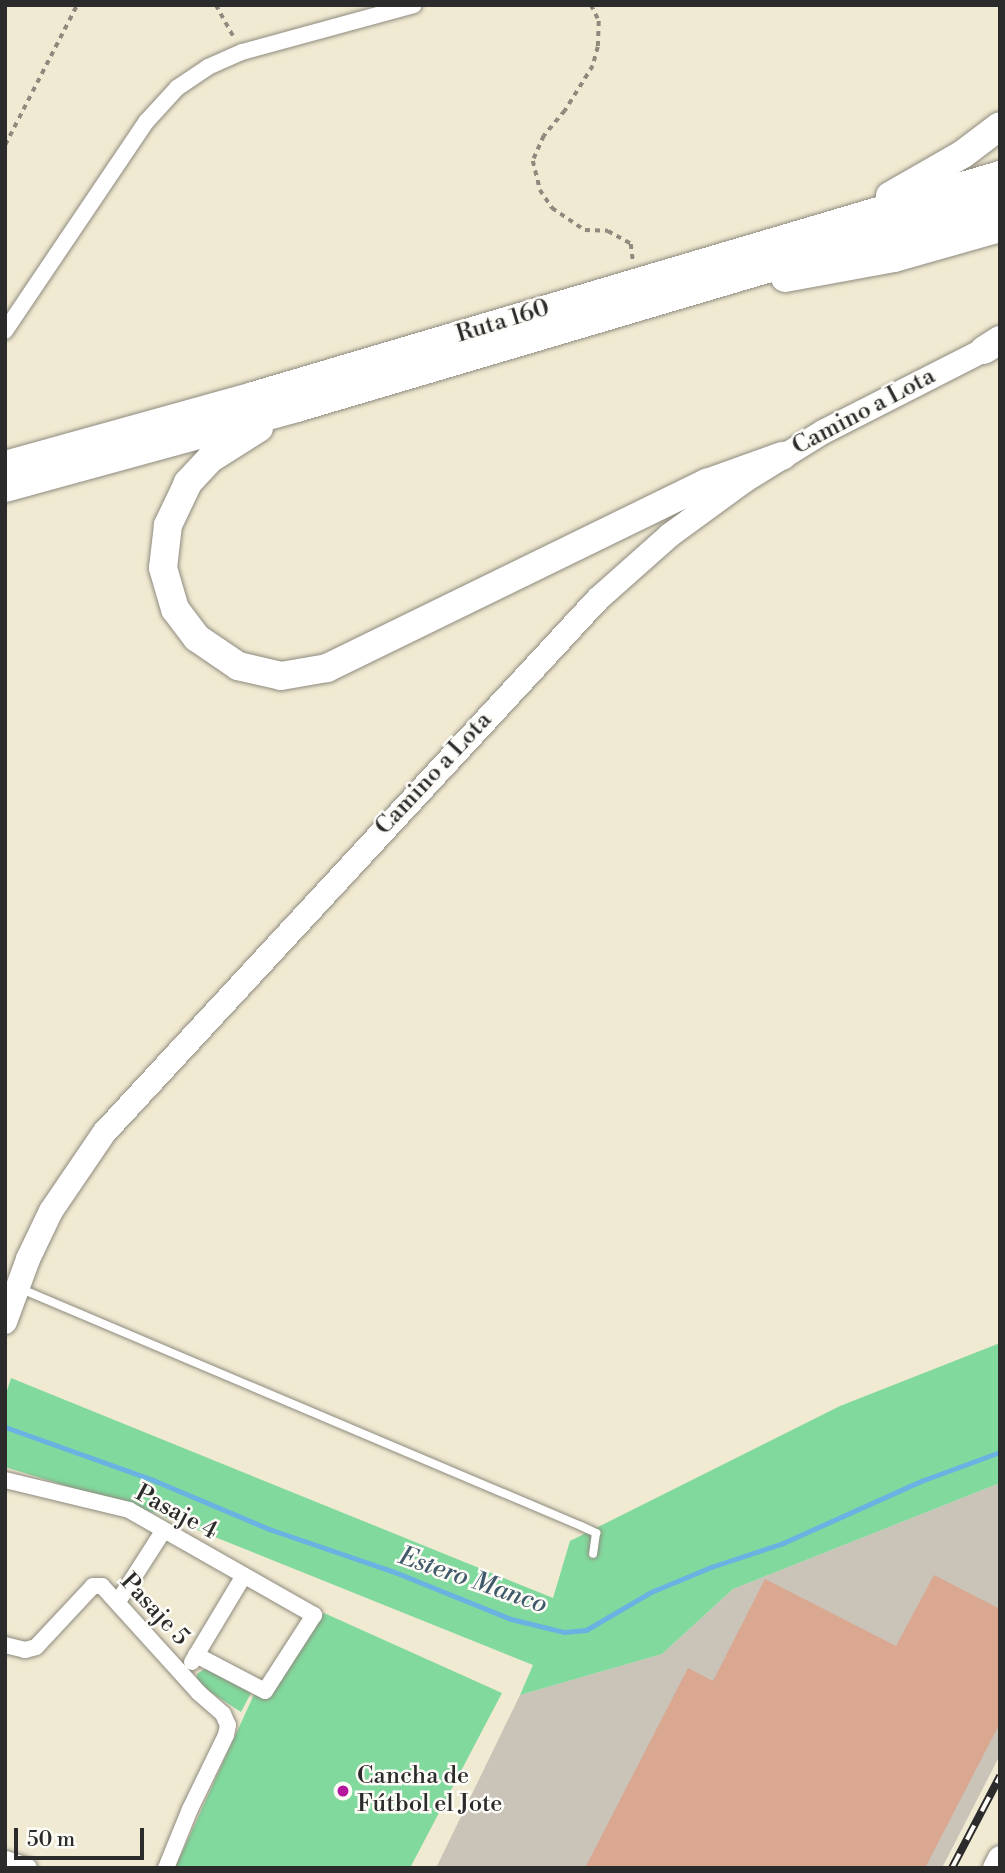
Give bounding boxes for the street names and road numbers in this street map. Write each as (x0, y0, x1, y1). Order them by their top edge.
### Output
street label: Ruta 160 (453, 294, 553, 350)
street label: Camino a Lota (788, 362, 940, 462)
street label: Camino a Lota (370, 707, 498, 841)
street label: Pasaje 4 (130, 1479, 222, 1547)
street label: Pasaje 5 (113, 1568, 195, 1652)

